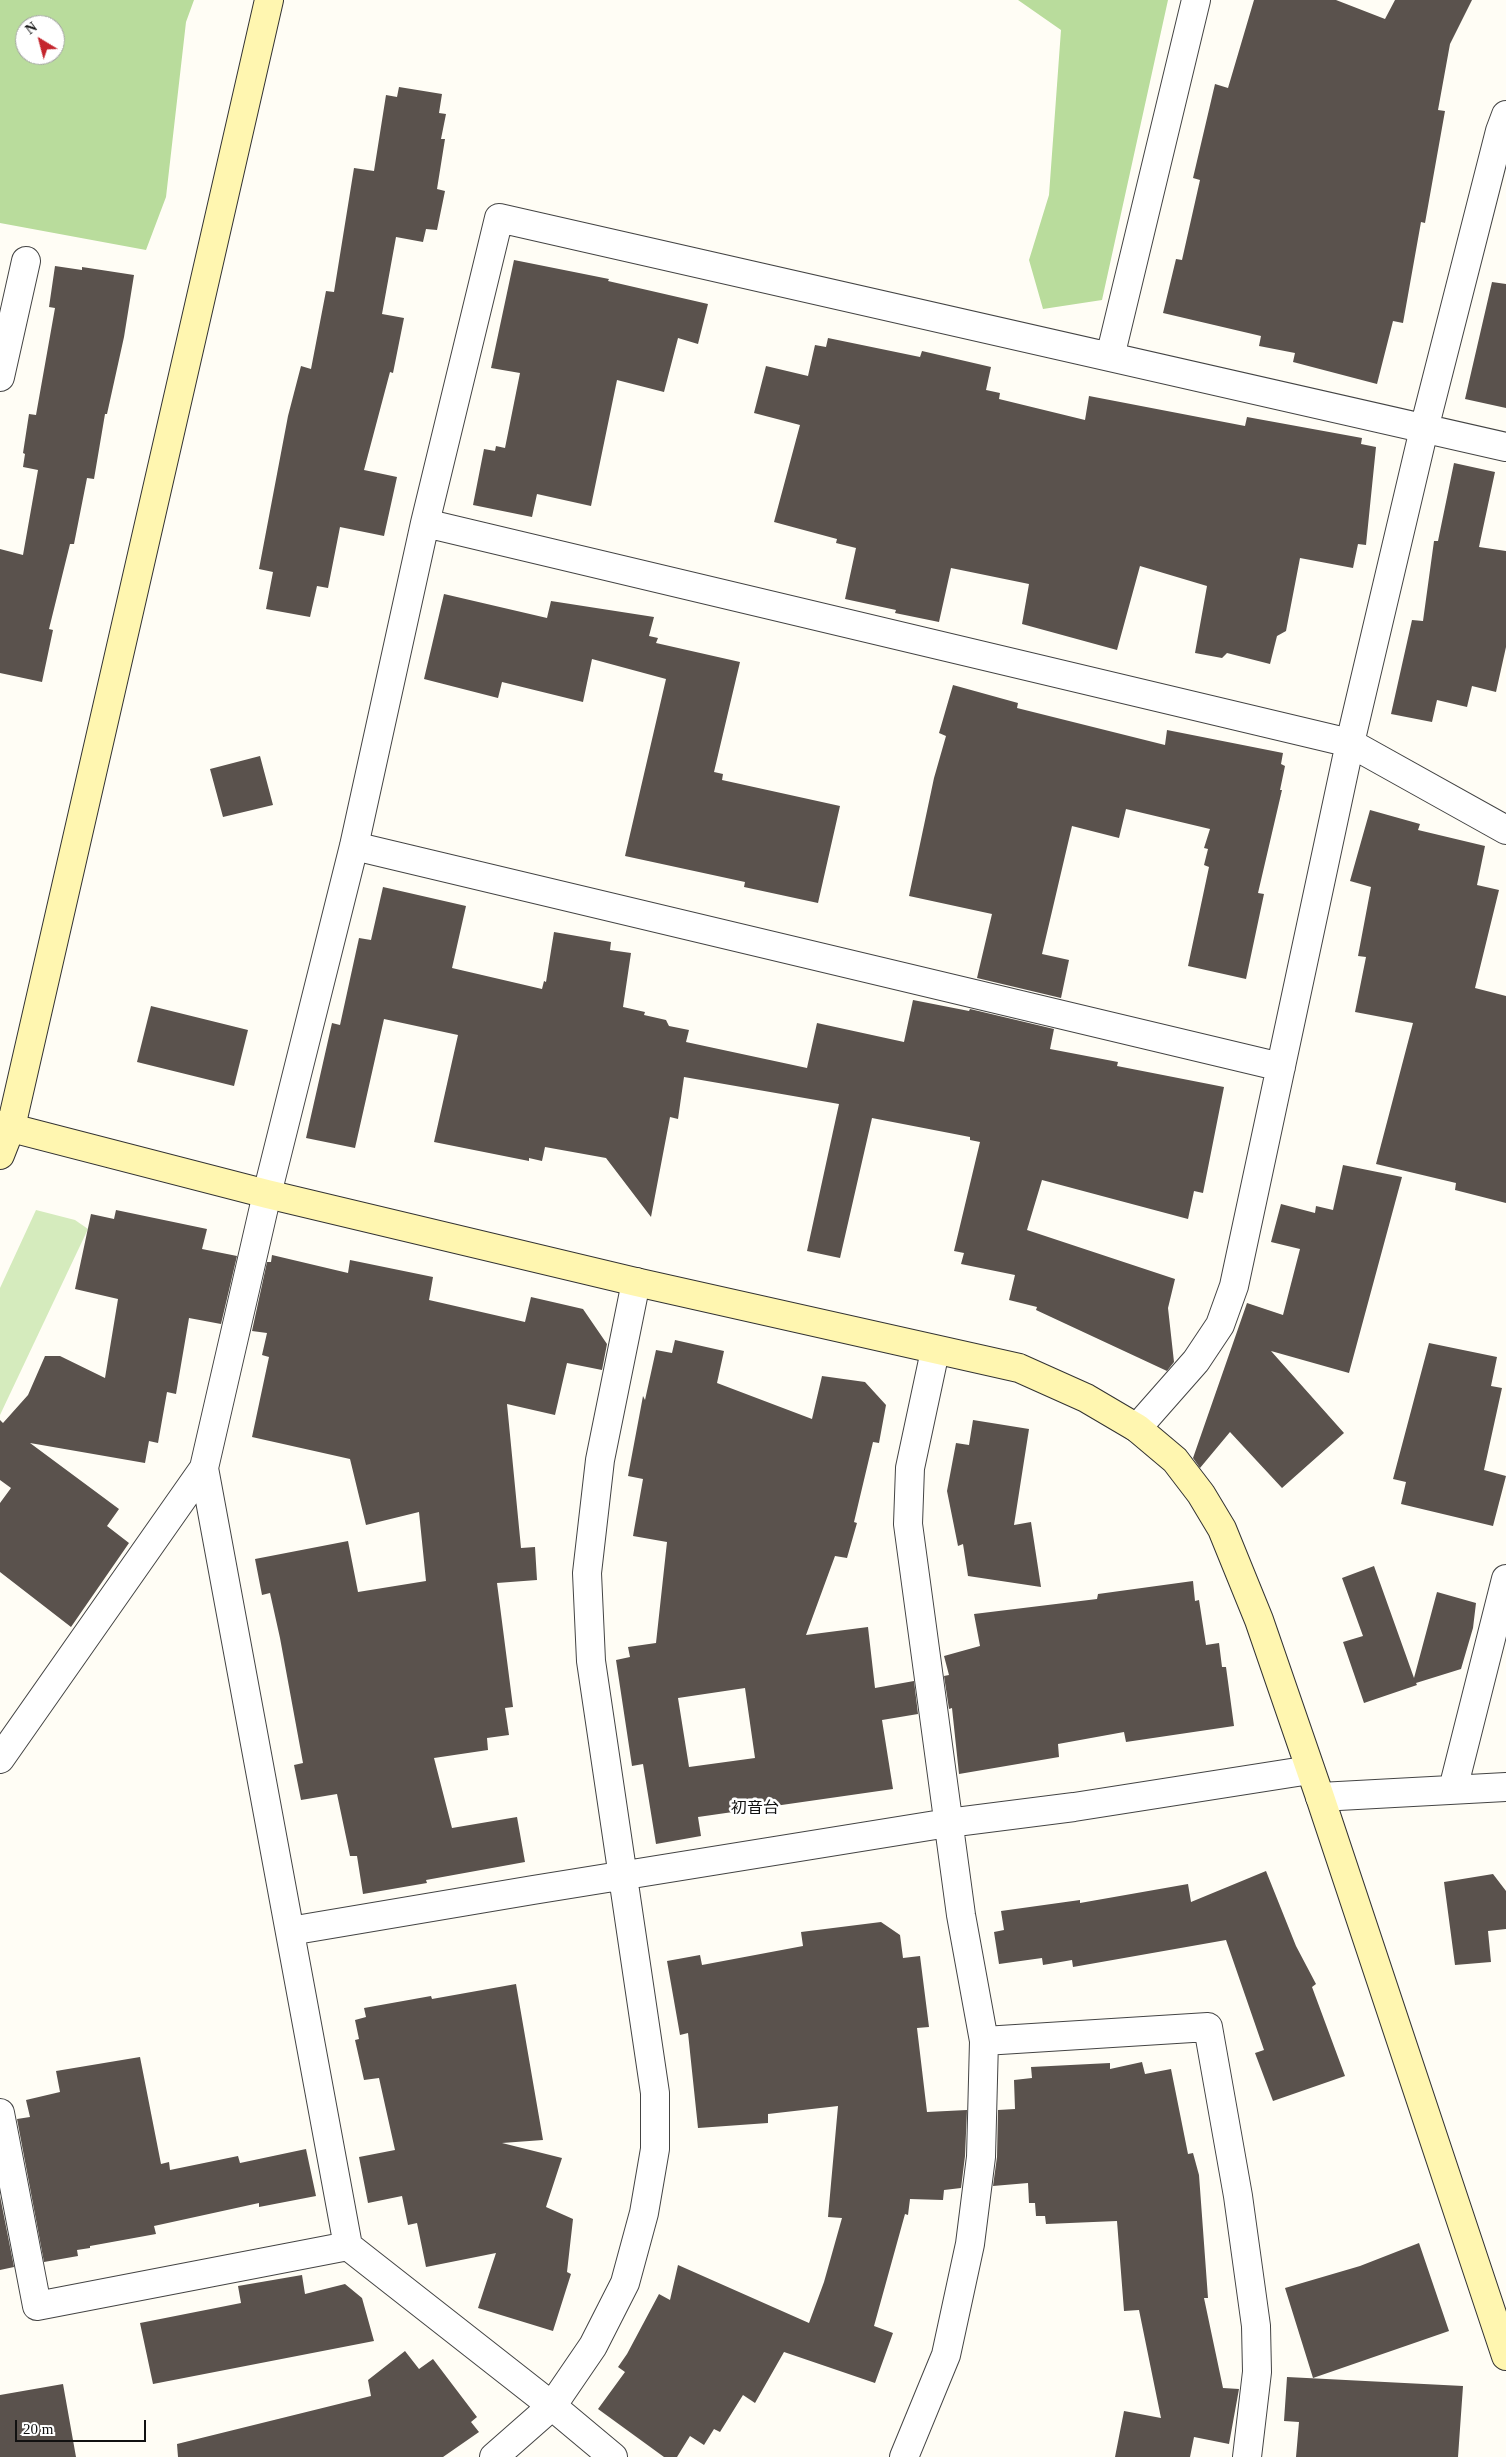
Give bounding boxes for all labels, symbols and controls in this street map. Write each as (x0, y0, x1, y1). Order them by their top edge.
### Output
north arrow (15, 15, 65, 65)
text: N (23, 19, 40, 37)
district label: 初音台 (731, 1797, 779, 1817)
scale bar (18, 2410, 149, 2442)
text: 20 m (23, 2421, 53, 2437)

